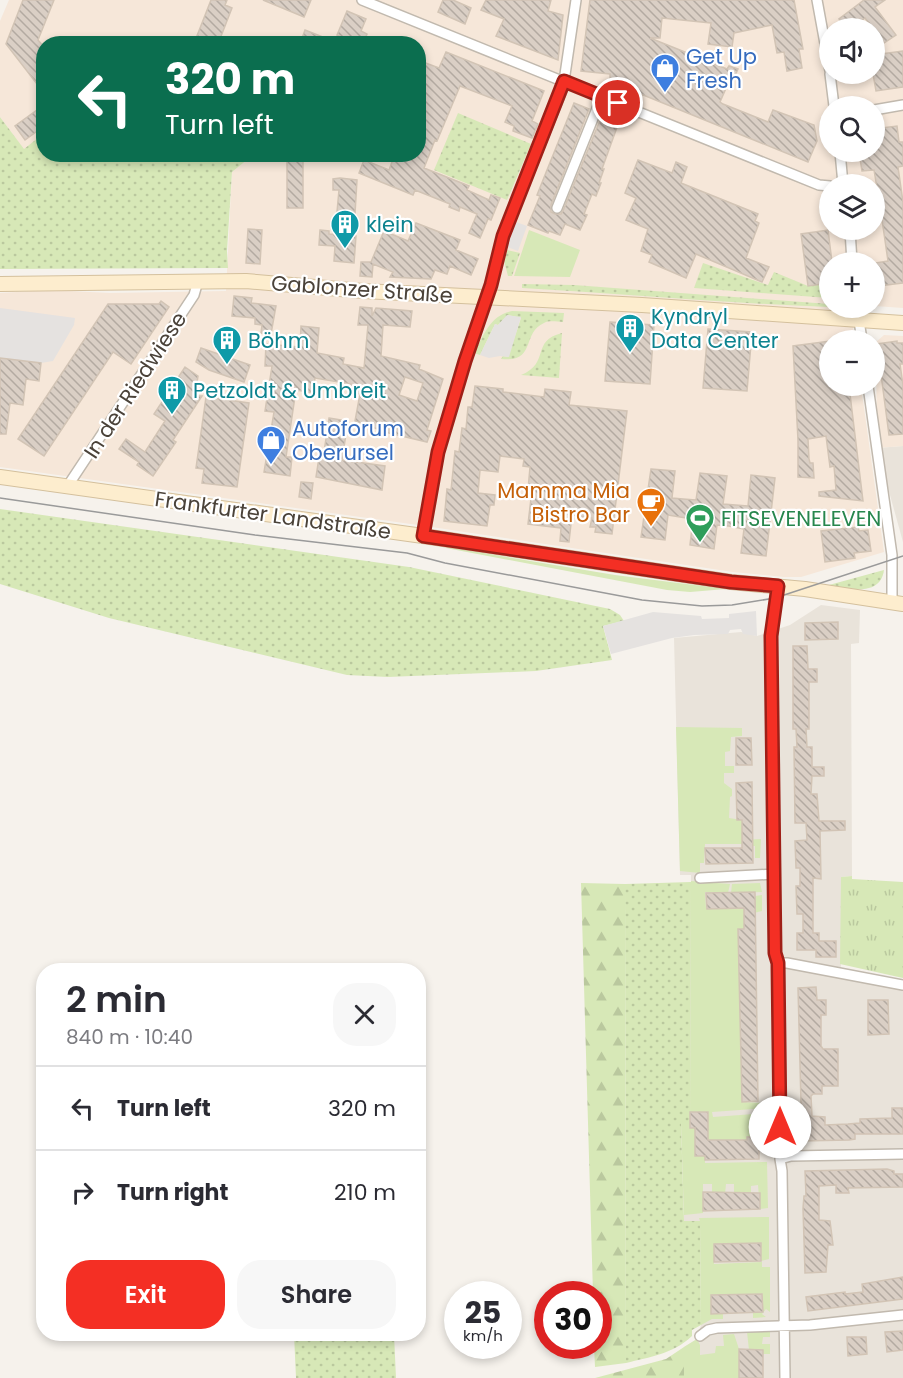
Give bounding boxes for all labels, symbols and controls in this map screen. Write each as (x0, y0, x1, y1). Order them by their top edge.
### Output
map controls (819, 18, 885, 396)
button: sound (819, 18, 885, 84)
place label: Get Up Fresh (686, 42, 757, 95)
text: 320 m (165, 50, 295, 109)
shop icon: Get Up Fresh (649, 52, 681, 94)
icon: left (66, 60, 144, 138)
pin (592, 77, 643, 128)
icon: arrive (601, 86, 634, 119)
button: search (819, 96, 885, 162)
text: Turn left (165, 106, 274, 143)
button: layers (819, 174, 885, 240)
building icon: klein (329, 208, 361, 250)
place label: klein (366, 210, 414, 239)
button: + (819, 252, 885, 318)
street label: Gablonzer Straße (270, 268, 454, 310)
place label: Kyndryl Data Center (651, 302, 779, 355)
street label: In der Riedwiese (77, 306, 193, 464)
building icon: Kyndryl Data Center (614, 312, 646, 354)
building icon: Böhm (211, 324, 243, 366)
place label: Böhm (248, 326, 309, 355)
button: − (819, 330, 885, 396)
building icon: Petzoldt & Umbreit (156, 374, 188, 416)
place label: Petzoldt & Umbreit (193, 376, 386, 405)
place label: Autoforum Oberursel (292, 414, 404, 467)
shop icon: Autoforum Oberursel (255, 424, 287, 466)
place label: Mamma Mia Bistro Bar (497, 476, 630, 529)
street label: Frankfurter Landstraße (153, 484, 393, 546)
cafe icon: Mamma Mia Bistro Bar (635, 486, 667, 528)
sports icon: FITSEVENELEVEN (684, 502, 716, 544)
place label: FITSEVENELEVEN (721, 504, 881, 533)
text: 2 min (66, 974, 167, 1025)
button: close (333, 983, 396, 1046)
text: 840 m · 10:40 (66, 1023, 193, 1051)
icon: left (66, 1092, 99, 1125)
text: Turn left (117, 1093, 211, 1124)
text: 320 m (328, 1093, 396, 1124)
position arrow (748, 1095, 812, 1159)
icon: right (66, 1176, 99, 1209)
text: Turn right (117, 1177, 228, 1208)
text: 210 m (334, 1177, 396, 1208)
button: Exit (66, 1260, 225, 1329)
button: Share (237, 1260, 396, 1329)
speed limit sign: 30 (534, 1281, 612, 1359)
text: 25 (465, 1291, 501, 1334)
text: km/h (463, 1325, 503, 1346)

